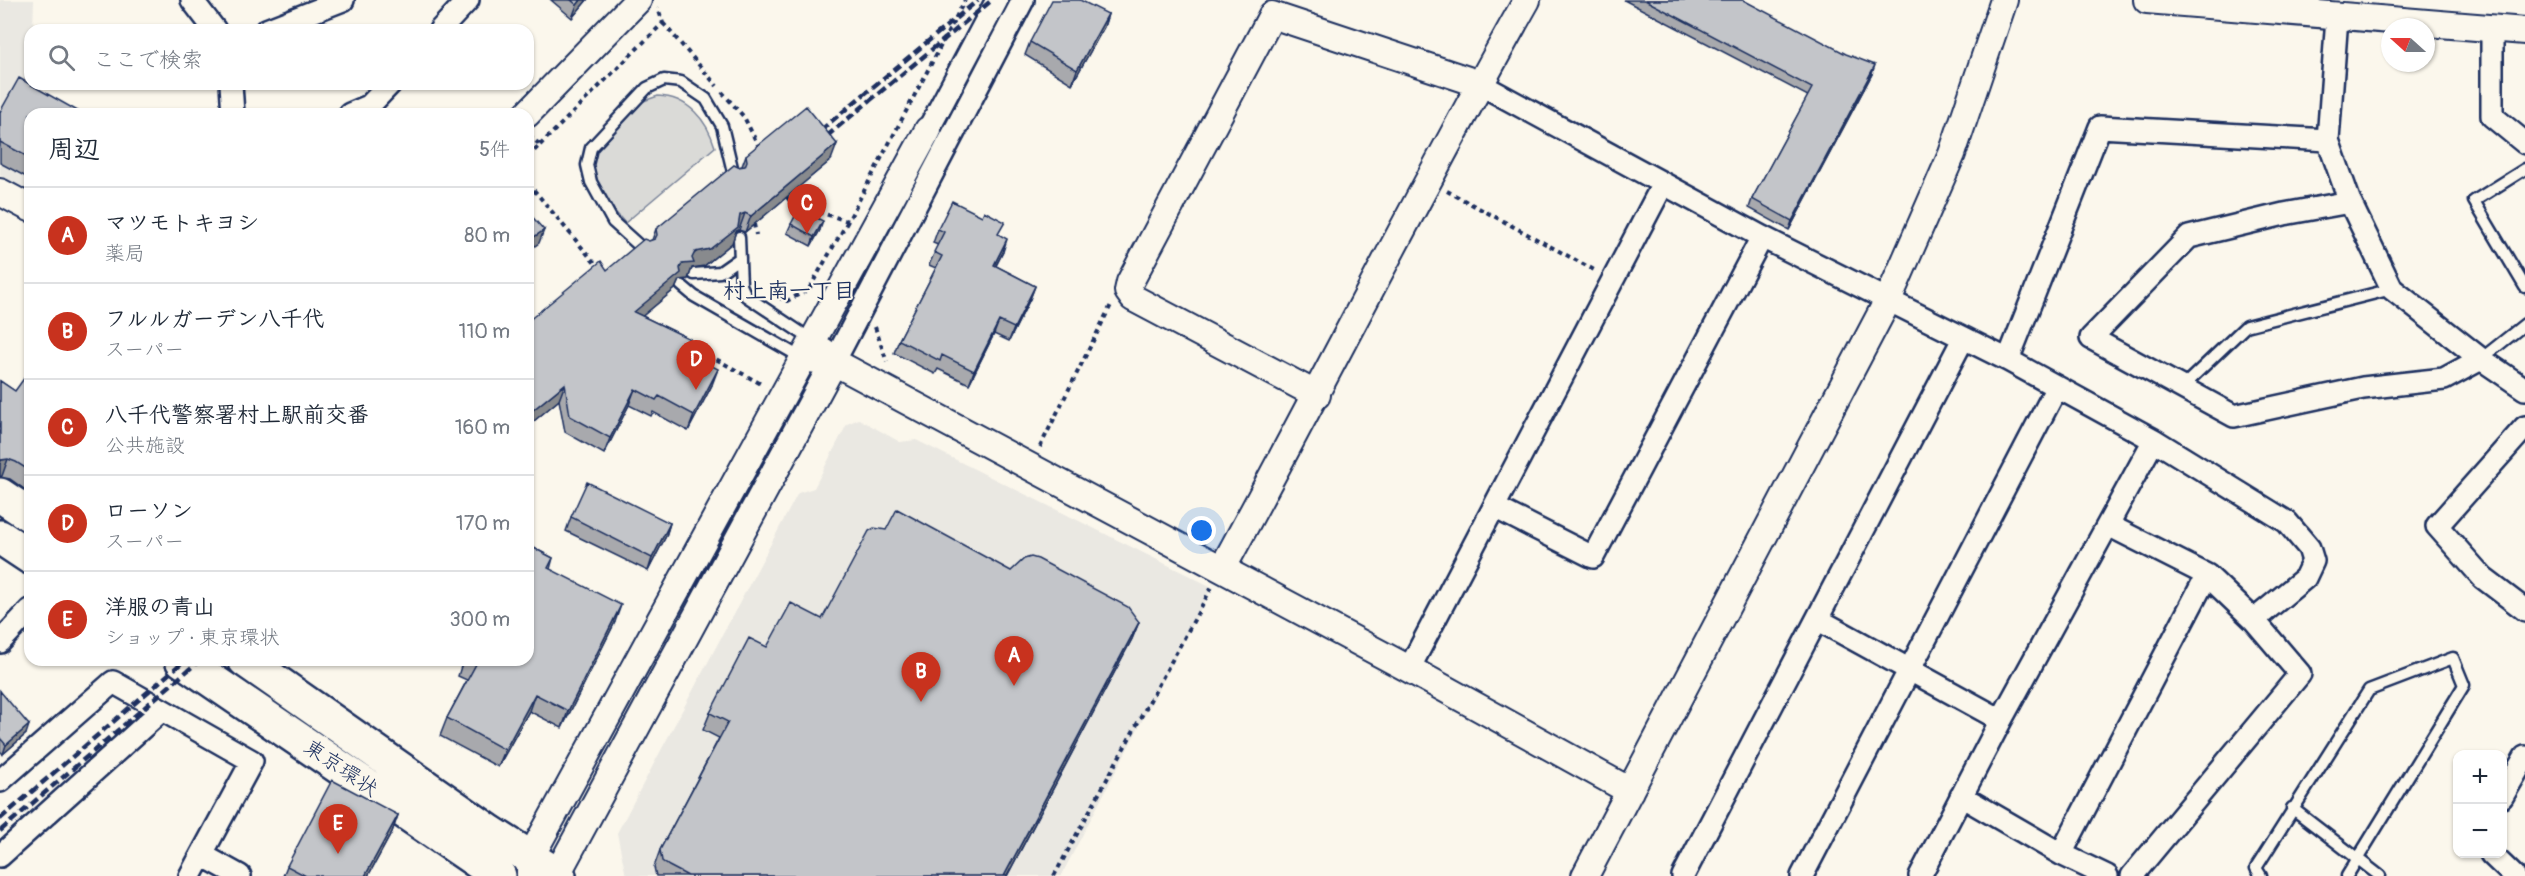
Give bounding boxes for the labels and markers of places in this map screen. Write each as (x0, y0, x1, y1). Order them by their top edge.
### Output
pin: C (788, 184, 826, 234)
pin: D (676, 340, 716, 390)
pin: A (994, 636, 1034, 686)
pin: B (902, 652, 940, 702)
pin: E (318, 804, 358, 854)

